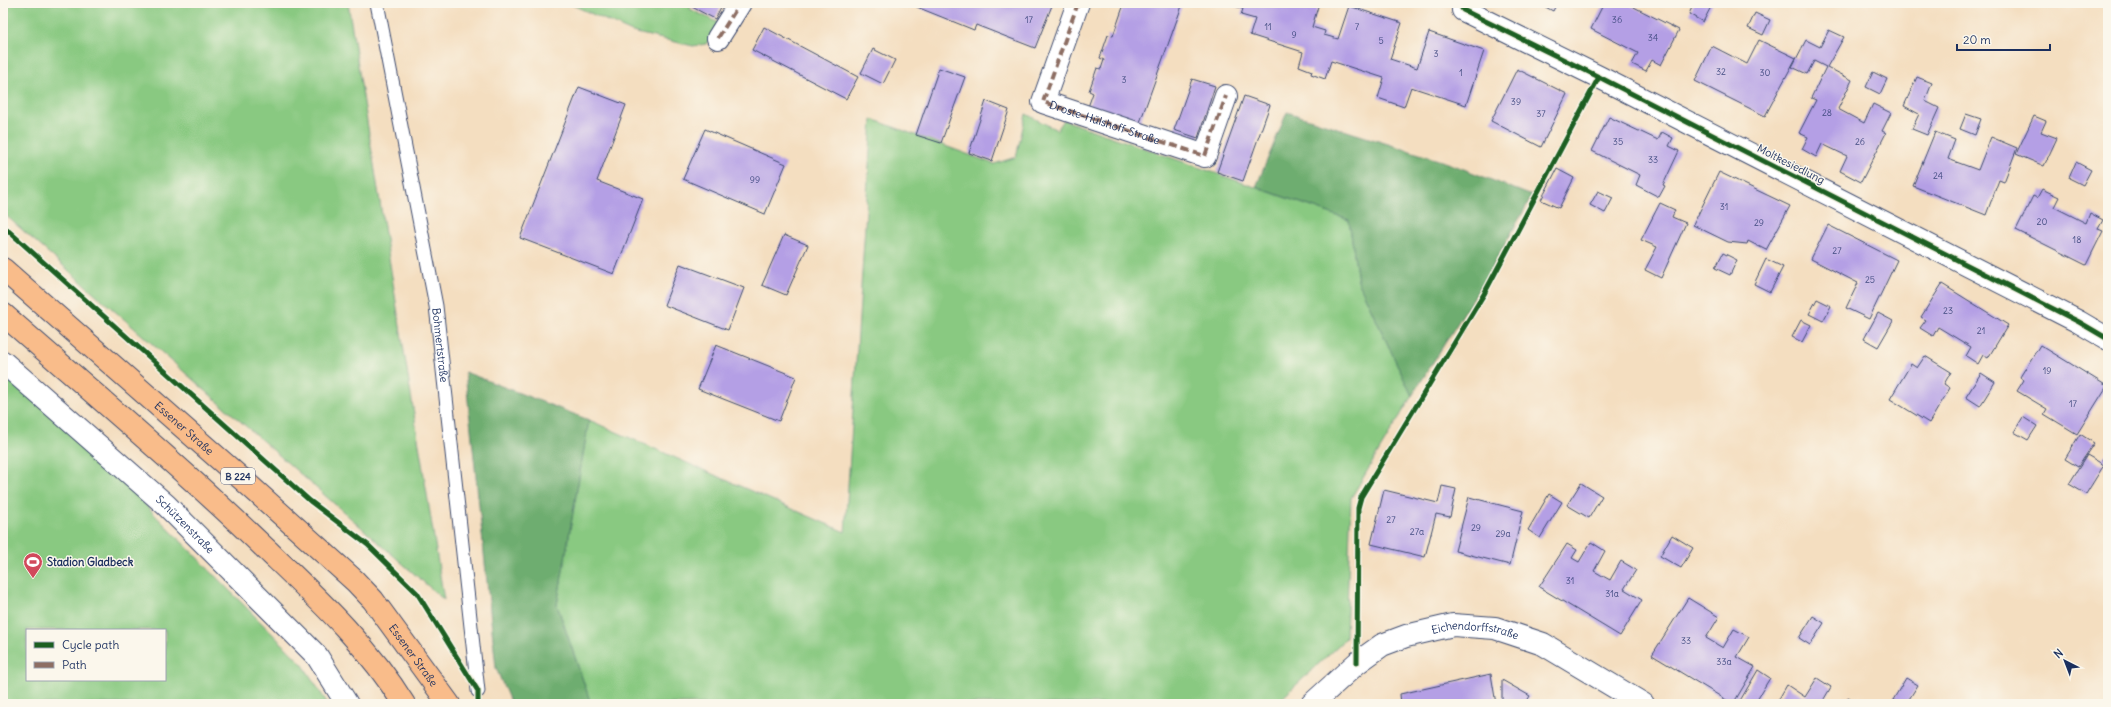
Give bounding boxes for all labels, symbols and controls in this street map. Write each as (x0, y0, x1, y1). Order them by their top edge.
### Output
house number: 17 (1025, 14, 1034, 25)
house number: 36 (1612, 14, 1622, 25)
house number: 11 (1264, 21, 1272, 32)
house number: 7 (1355, 21, 1360, 32)
scale bar (1957, 26, 2050, 52)
house number: 9 (1291, 29, 1297, 40)
house number: 34 (1648, 32, 1658, 43)
text: 20 m (1963, 32, 1991, 47)
house number: 5 (1378, 35, 1384, 46)
house number: 3 (1433, 48, 1439, 59)
house number: 32 (1716, 66, 1726, 77)
house number: 1 (1459, 67, 1463, 78)
house number: 30 (1759, 67, 1771, 78)
house number: 3 (1121, 74, 1127, 85)
house number: 39 (1511, 96, 1521, 107)
street label: Droste-Hülshoff-Straße (1048, 98, 1162, 147)
house number: 28 (1822, 107, 1832, 118)
house number: 37 (1536, 108, 1546, 119)
house number: 35 (1613, 136, 1623, 147)
house number: 26 (1855, 136, 1865, 147)
street label: Moltkesiedlung (1755, 141, 1827, 187)
house number: 33 (1648, 154, 1658, 165)
house number: 24 (1933, 170, 1943, 181)
house number: 99 (750, 174, 760, 185)
house number: 31 (1720, 201, 1728, 212)
house number: 20 (2037, 216, 2048, 227)
house number: 29 (1754, 217, 1764, 228)
house number: 18 (2073, 234, 2081, 245)
house number: 27 (1832, 245, 1842, 256)
house number: 25 (1865, 274, 1875, 285)
house number: 23 (1943, 305, 1953, 316)
street label: Bohmertstraße (429, 307, 451, 383)
house number: 21 (1977, 325, 1985, 336)
house number: 19 (2043, 365, 2051, 376)
street label: Essener Straße (152, 398, 217, 458)
house number: 17 (2069, 398, 2078, 409)
road number: B 224 (221, 468, 255, 484)
street label: Schützenstraße (153, 492, 217, 556)
house number: 27 (1386, 514, 1396, 525)
house number: 29 (1471, 522, 1481, 533)
house number: 27a (1410, 526, 1424, 537)
house number: 29a (1495, 528, 1511, 539)
sports icon: Stadion Gladbeck (22, 551, 44, 579)
place label: Stadion Gladbeck (47, 555, 134, 569)
house number: 31 (1566, 575, 1574, 586)
house number: 31a (1605, 588, 1619, 599)
street label: Eichendorffstraße (1430, 618, 1521, 642)
street label: Essener Straße (386, 621, 441, 689)
legend (26, 629, 166, 681)
house number: 33 (1681, 635, 1691, 646)
text: Cycle path (62, 637, 119, 652)
north arrow (2045, 641, 2085, 681)
text: N (2051, 646, 2066, 661)
house number: 33a (1716, 656, 1732, 667)
text: Path (62, 657, 87, 672)

